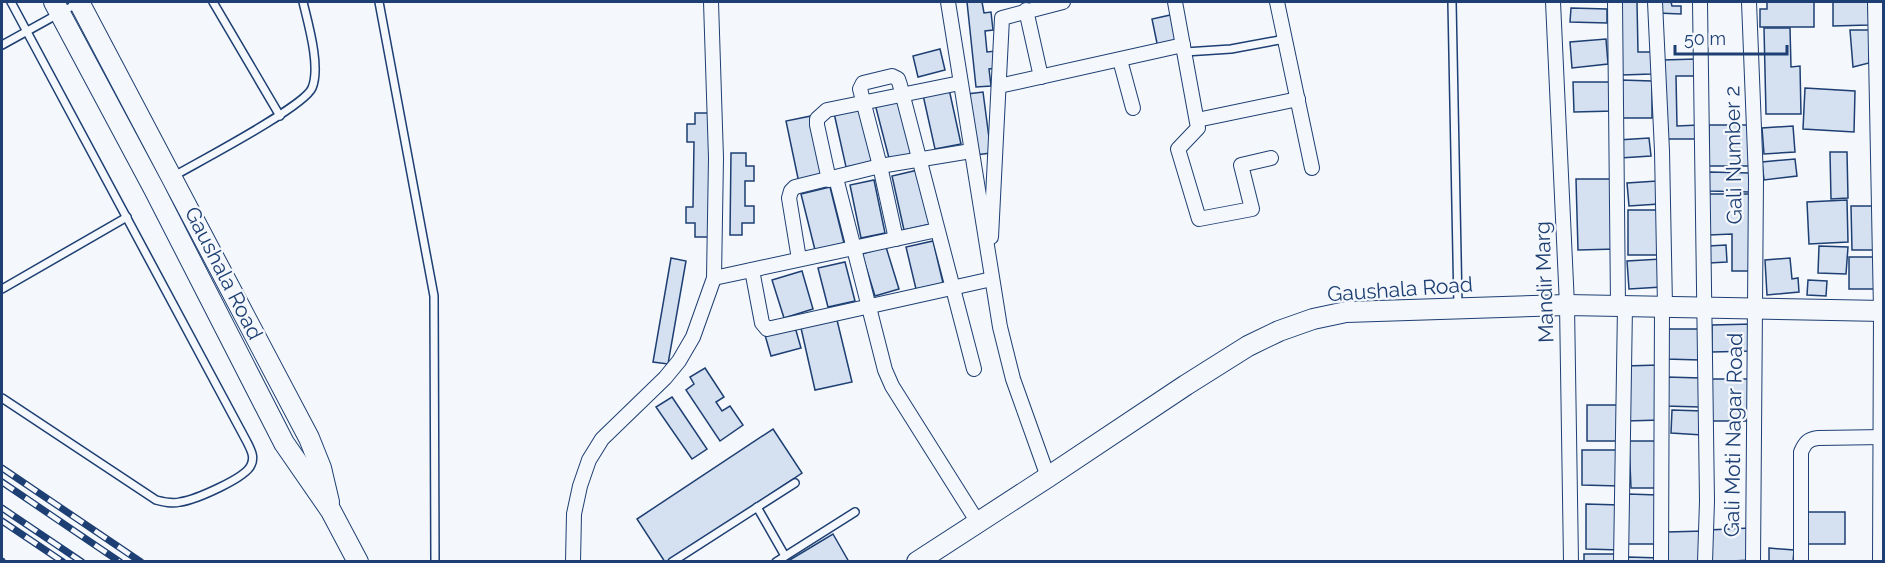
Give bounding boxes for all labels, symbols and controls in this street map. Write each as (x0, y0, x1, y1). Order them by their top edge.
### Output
scale bar (1675, 18, 1788, 56)
text: 50 m (1684, 28, 1726, 49)
street label: Gali Number 2 (1719, 86, 1747, 224)
street label: Gaushala Road (180, 202, 268, 344)
street label: Mandir Marg (1529, 221, 1559, 343)
street label: Gaushala Road (1326, 271, 1474, 307)
street label: Gali Moti Nagar Road (1719, 333, 1747, 537)

